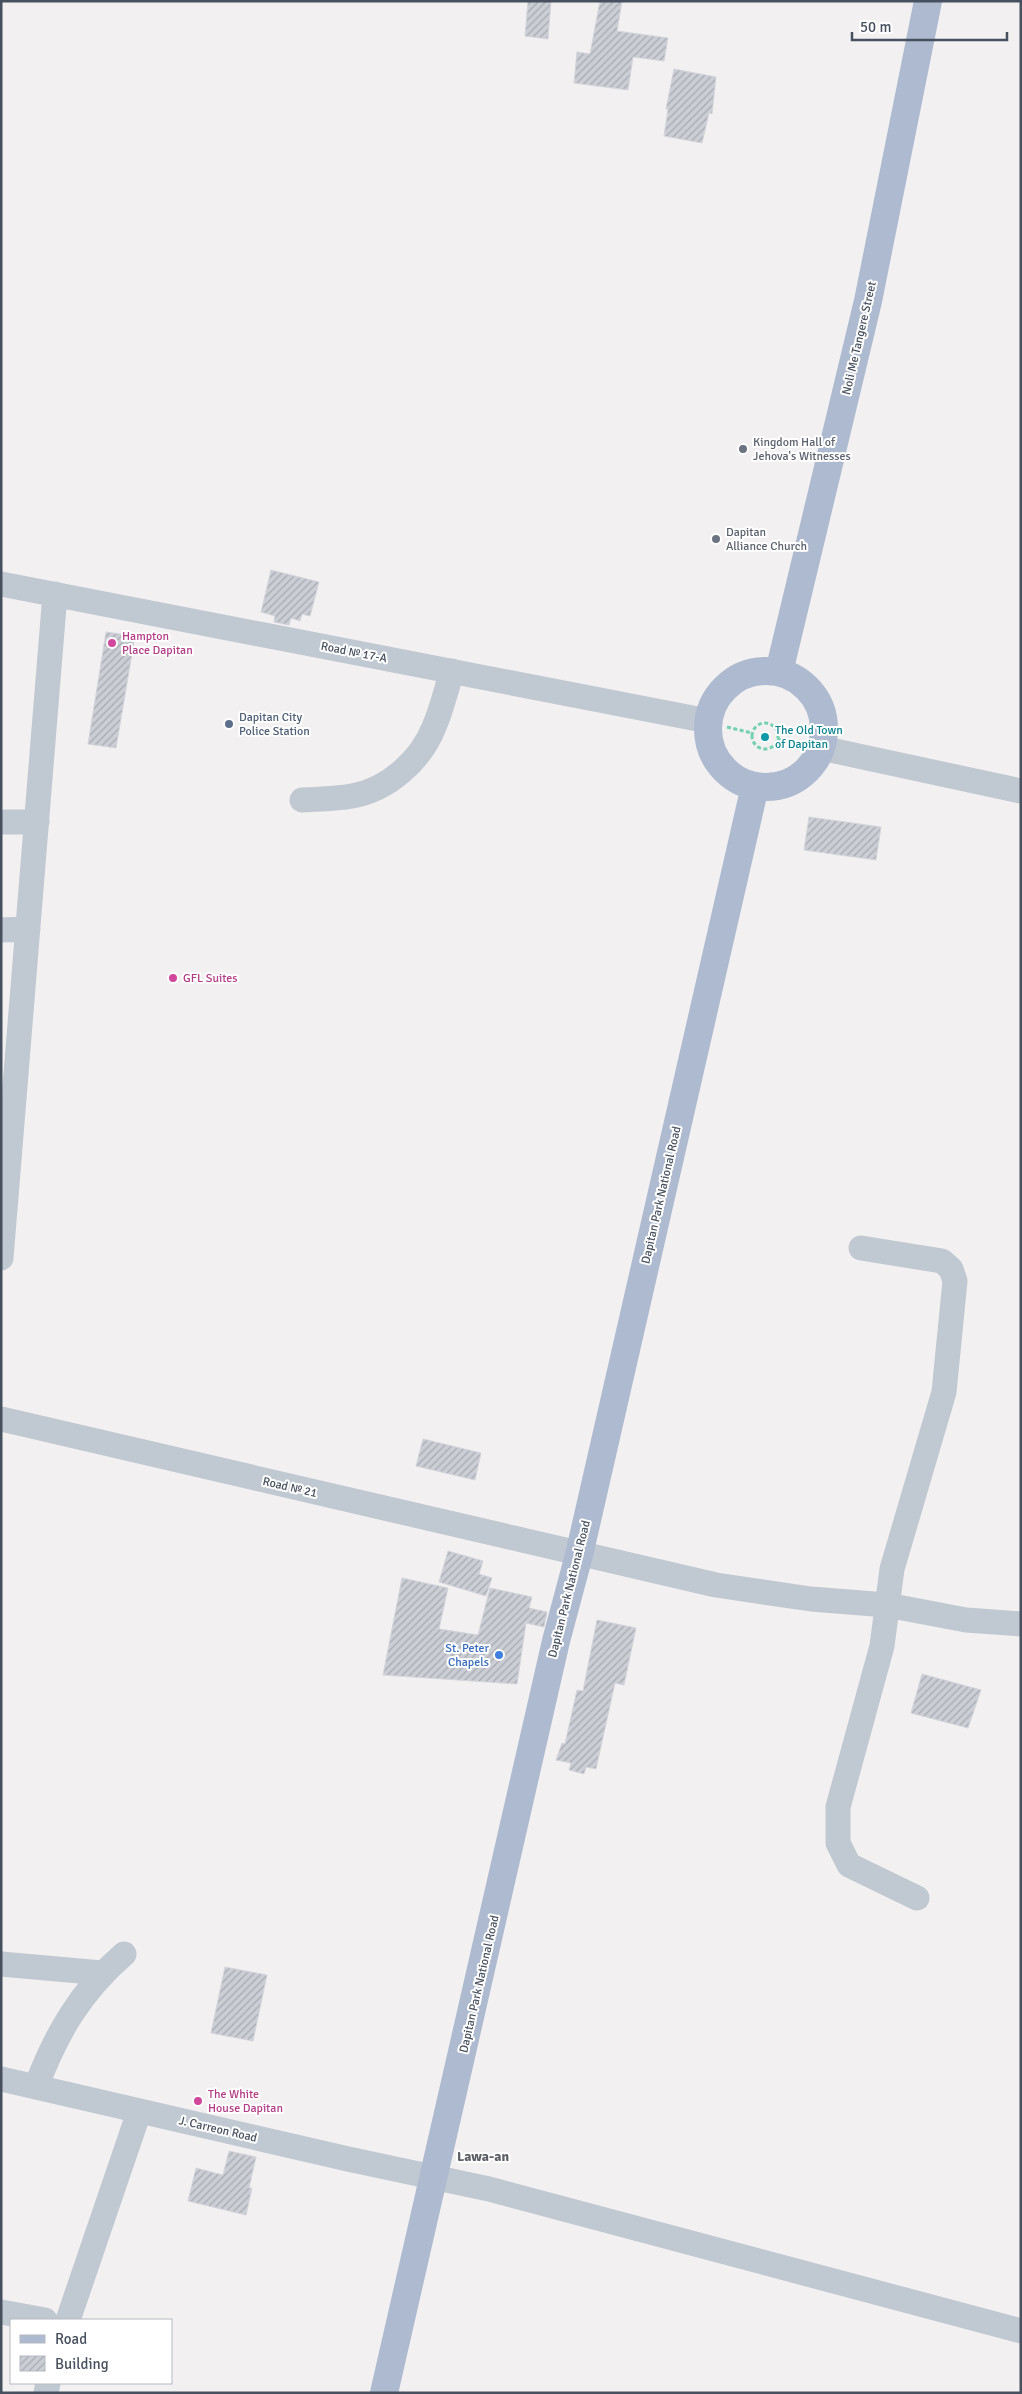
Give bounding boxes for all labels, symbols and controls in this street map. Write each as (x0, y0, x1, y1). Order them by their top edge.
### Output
scale bar (852, 10, 1007, 42)
text: 50 m (860, 18, 891, 36)
street label: Noli Me Tangere Street (839, 280, 880, 396)
place label: Kingdom Hall of Jehova's Witnesses (753, 435, 851, 464)
marker: Kingdom Hall of Jehova's Witnesses (737, 443, 749, 455)
place label: Dapitan Alliance Church (726, 525, 807, 554)
marker: Dapitan Alliance Church (710, 533, 722, 545)
place label: Hampton Place Dapitan (122, 629, 193, 658)
marker: Hampton Place Dapitan (106, 637, 118, 649)
street label: Road № 17-A (320, 639, 389, 666)
place label: Dapitan City Police Station (239, 710, 310, 739)
marker: Dapitan City Police Station (223, 718, 235, 730)
place label: The Old Town of Dapitan (775, 723, 843, 752)
marker: The Old Town of Dapitan (759, 731, 771, 743)
place label: GFL Suites (183, 971, 237, 986)
marker: GFL Suites (167, 972, 179, 984)
street label: Dapitan Park National Road (638, 1125, 685, 1265)
street label: Road № 21 (261, 1474, 319, 1501)
street label: Dapitan Park National Road (545, 1519, 594, 1659)
place label: St. Peter Chapels (445, 1641, 490, 1670)
marker: St. Peter Chapels (493, 1649, 505, 1661)
street label: Dapitan Park National Road (456, 1914, 503, 2054)
place label: The White House Dapitan (208, 2087, 283, 2116)
marker: The White House Dapitan (192, 2095, 204, 2107)
street label: J. Carreon Road (177, 2113, 258, 2146)
district label: Lawa-an (457, 2148, 509, 2165)
legend (10, 2319, 172, 2384)
text: Road (55, 2330, 87, 2348)
text: Building (55, 2355, 109, 2373)

